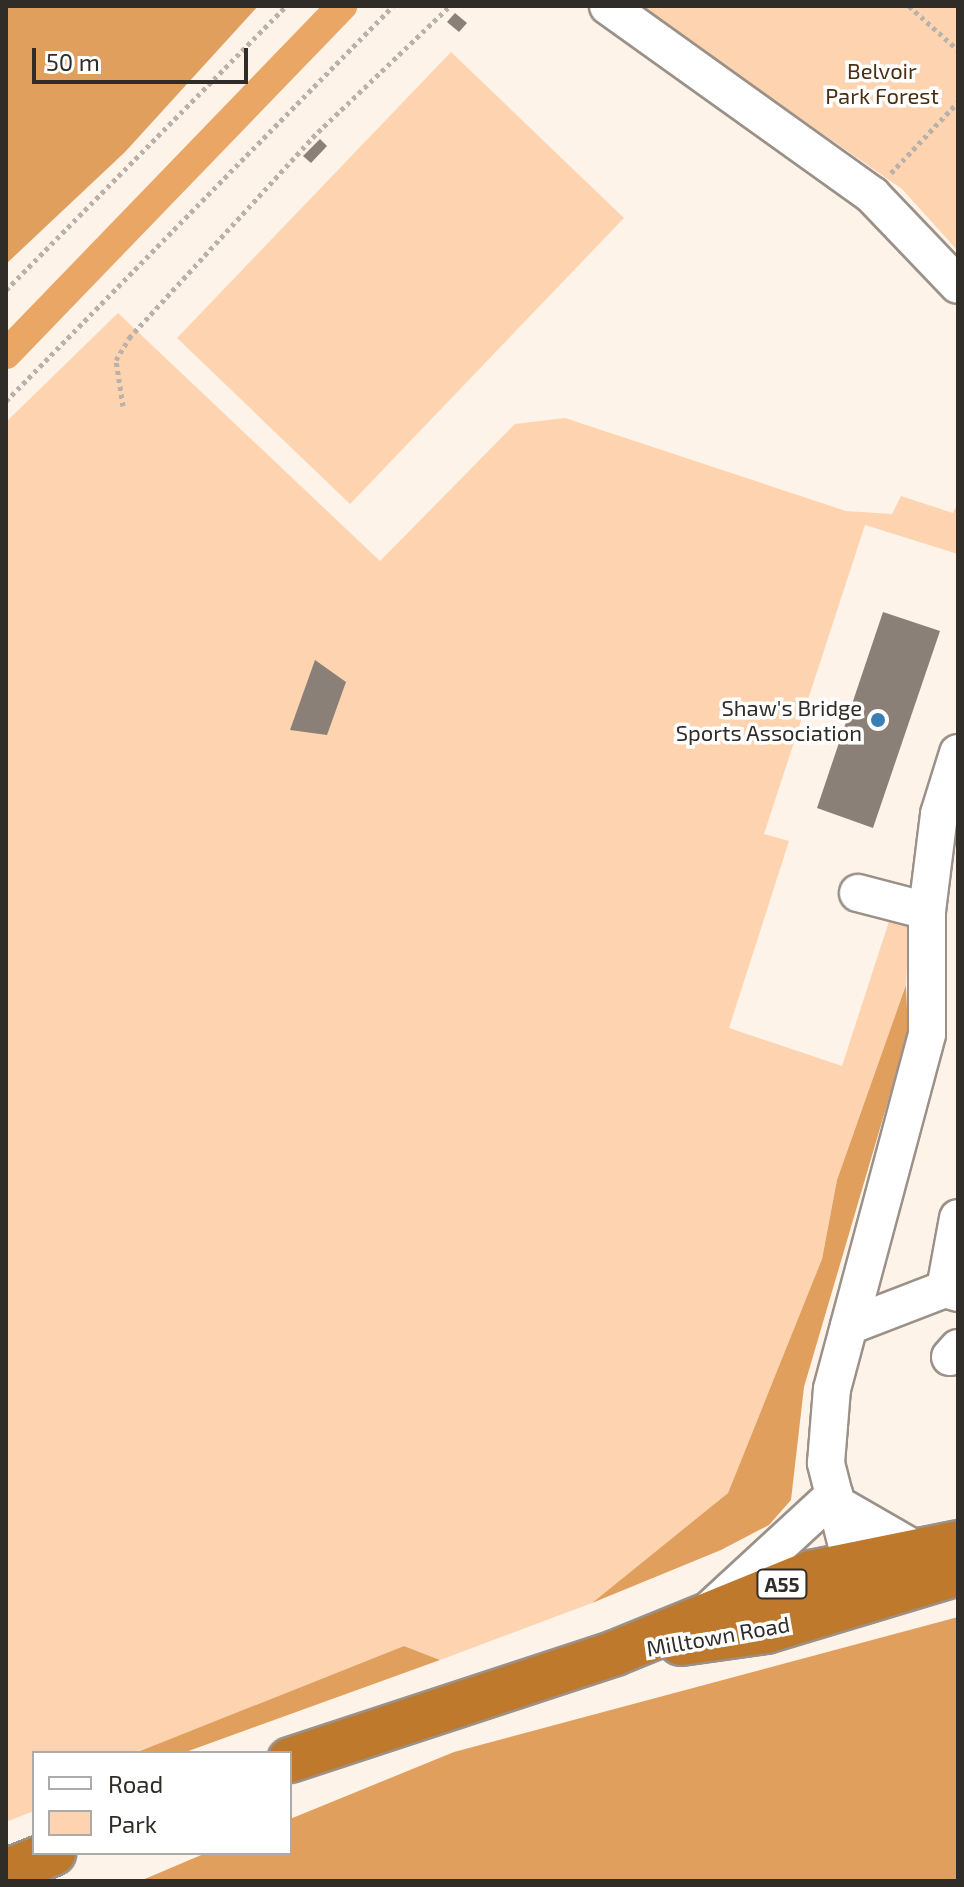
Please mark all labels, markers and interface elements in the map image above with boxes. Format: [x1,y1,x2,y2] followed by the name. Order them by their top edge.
[36,32,252,82] scale bar
[46,47,100,76] text: 50 m
[825,57,939,108] park label: Belvoir Park Forest
[675,694,862,746] place label: Shaw's Bridge Sports Association
[869,711,887,729] marker: Shaw's Bridge Sports Association
[756,1568,808,1600] road number: A55
[644,1610,792,1662] street label: Milltown Road
[32,1751,292,1855] legend
[108,1769,163,1798] text: Road
[108,1809,157,1838] text: Park

